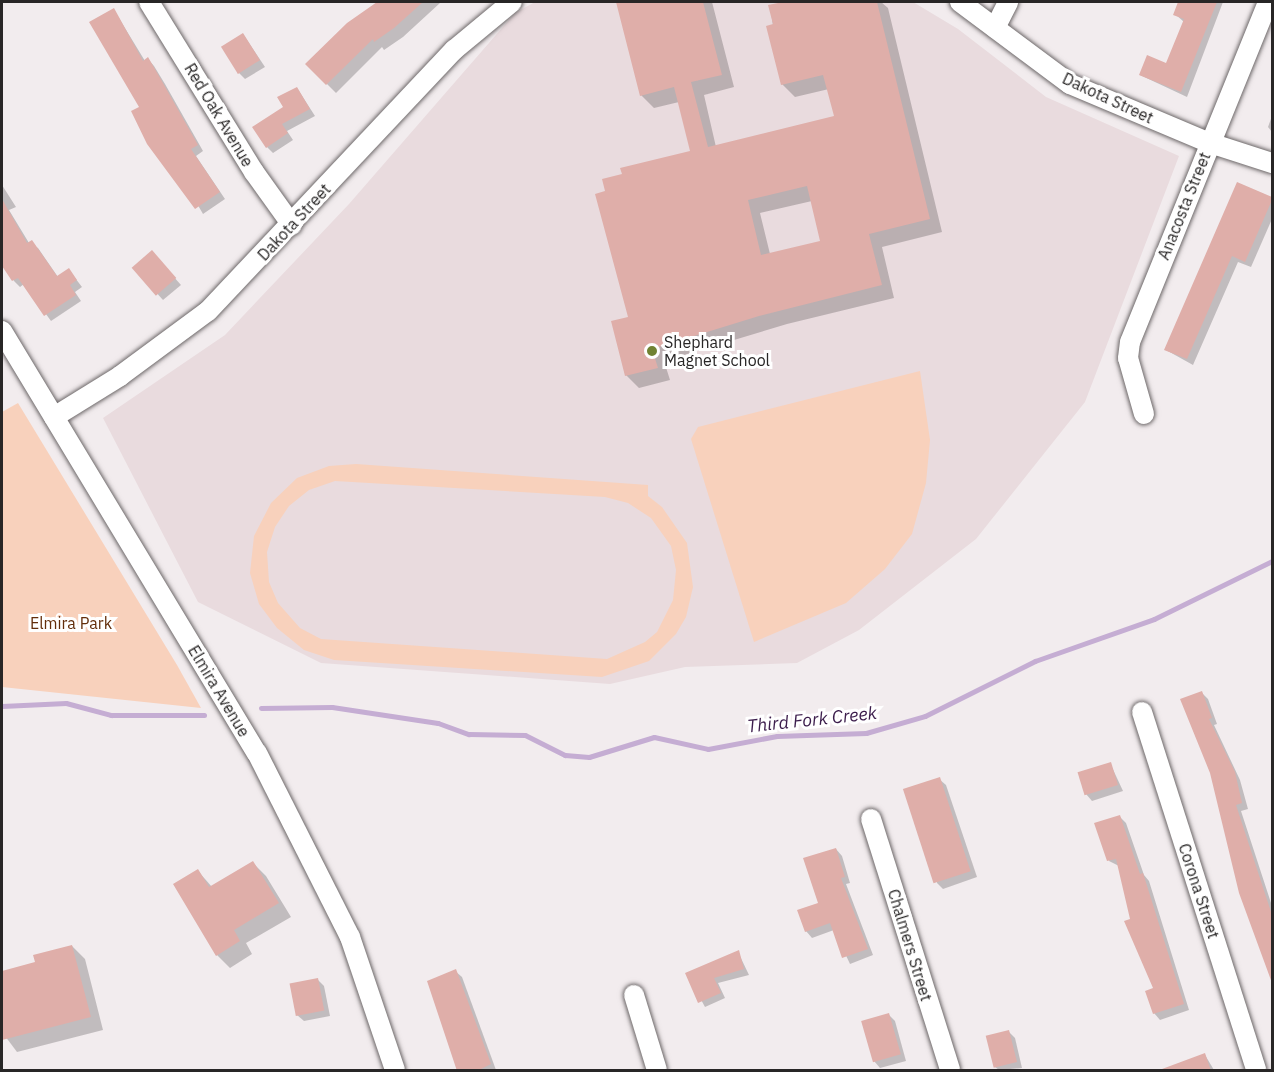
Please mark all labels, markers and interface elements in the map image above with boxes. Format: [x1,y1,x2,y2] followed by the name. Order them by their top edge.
[181,60,257,170] street label: Red Oak Avenue
[1059,69,1157,127] street label: Dakota Street
[1154,149,1214,263] street label: Anacosta Street
[253,180,335,264] street label: Dakota Street
[664,332,770,370] place label: Shephard Magnet School
[645,344,659,358] marker: Shephard Magnet School
[30,613,112,633] park label: Elmira Park
[184,642,254,740] street label: Elmira Avenue
[746,702,878,738] water label: Third Fork Creek
[1175,841,1223,941] street label: Corona Street
[884,887,936,1003] street label: Chalmers Street

